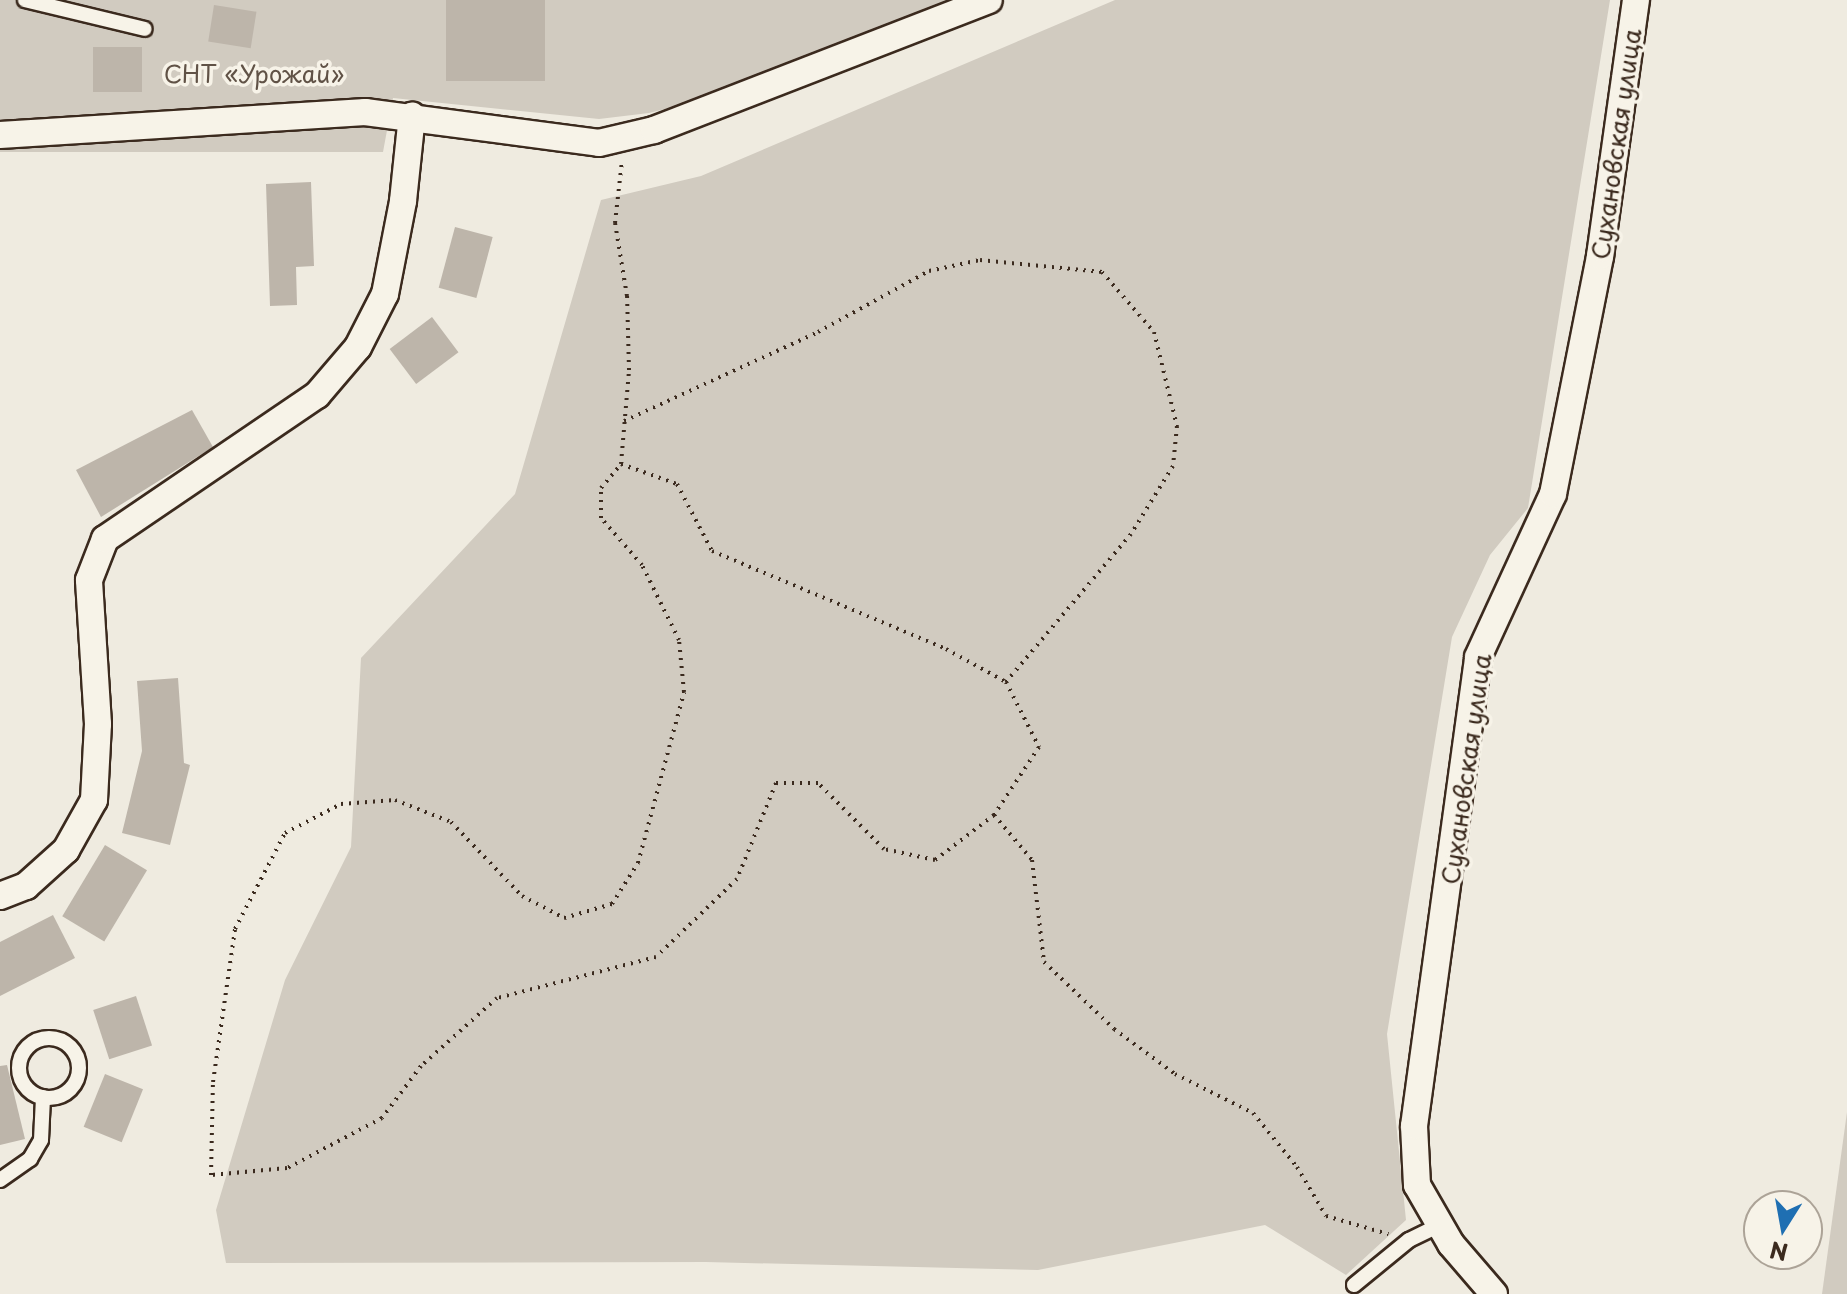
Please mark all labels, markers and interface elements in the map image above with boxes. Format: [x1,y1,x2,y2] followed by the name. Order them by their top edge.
[1585,26,1647,262] street label: Сухановская улица
[164,60,344,88] park label: СНТ «Урожай»
[1435,651,1497,887] street label: Сухановская улица
[1743,1190,1823,1270] north arrow
[1767,1234,1790,1270] text: N

